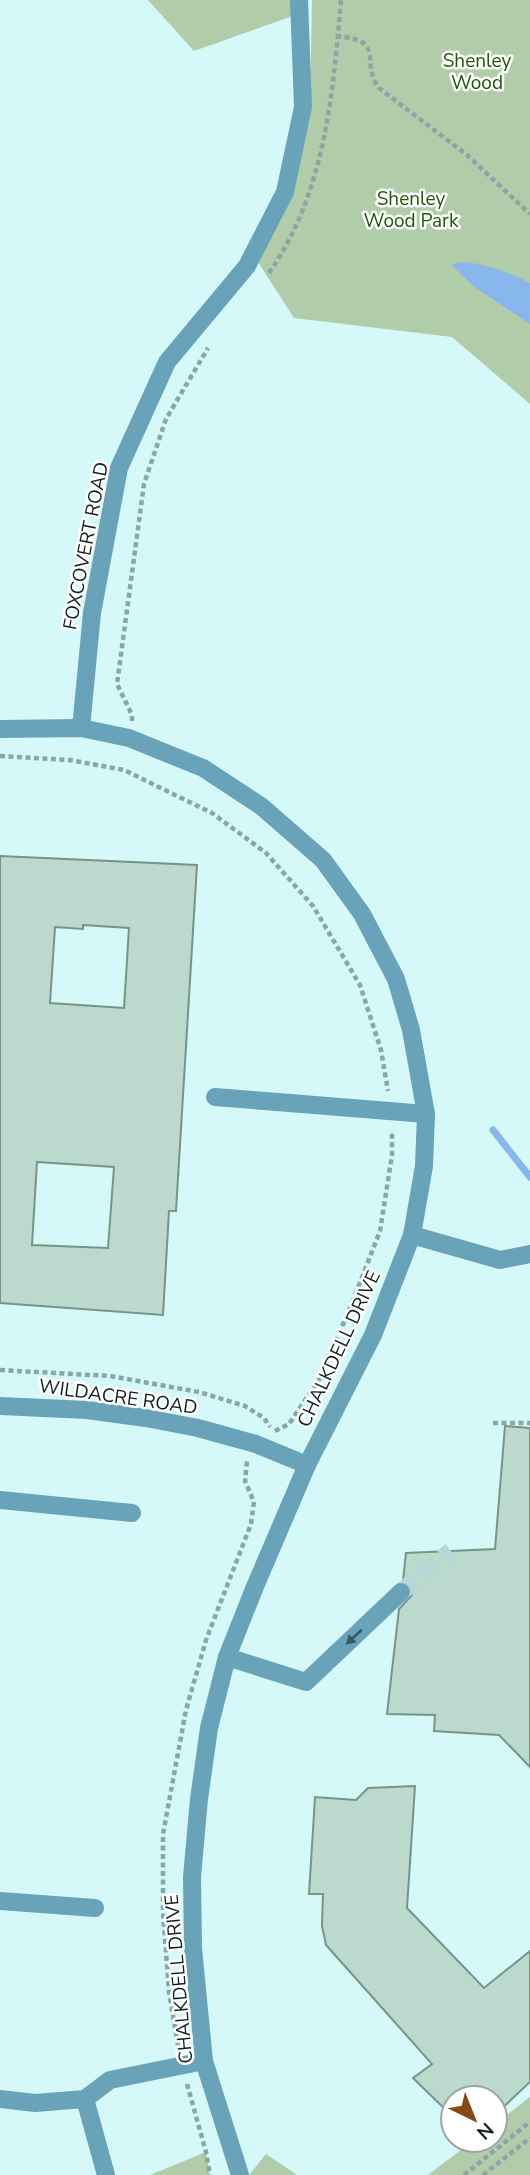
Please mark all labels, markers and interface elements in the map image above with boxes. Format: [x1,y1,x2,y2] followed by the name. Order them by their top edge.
[443,48,512,96] park label: Shenley Wood
[364,186,459,234] park label: Shenley Wood Park
[57,460,115,632] street label: FOXCOVERT ROAD
[291,1267,387,1431] street label: CHALKDELL DRIVE
[37,1373,199,1421] street label: WILDACRE ROAD
[345,1629,363,1645] one-way arrow
[159,1893,199,2065] street label: CHALKDELL DRIVE
[439,2084,509,2154] north arrow
[471,2116,499,2145] text: N

